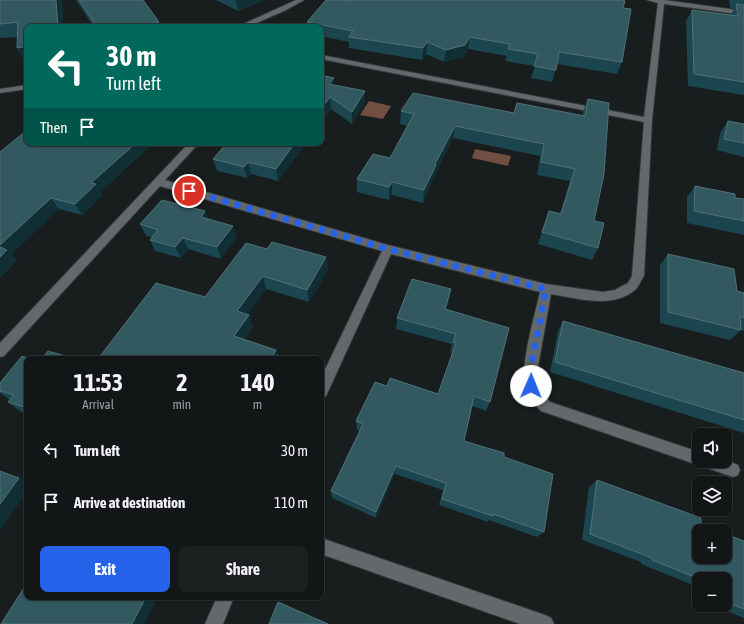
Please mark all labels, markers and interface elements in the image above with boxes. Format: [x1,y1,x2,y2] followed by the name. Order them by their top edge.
[40,40,92,92] icon: left
[106,40,156,72] text: 30 m
[106,73,161,94] text: Turn left
[76,116,98,138] icon: arrive
[40,119,68,136] text: Then
[172,174,206,208] pin
[178,180,200,202] icon: arrive
[510,365,552,407] position arrow
[74,369,123,396] text: 11:53
[176,369,187,396] text: 2
[241,369,274,396] text: 140
[82,397,114,412] text: Arrival
[172,397,191,412] text: min
[253,397,262,412] text: m
[692,428,732,612] map controls
[692,428,732,468] button: sound
[40,439,62,461] icon: left
[74,442,120,459] text: Turn left
[281,442,308,459] text: 30 m
[692,476,732,516] button: layers
[40,491,62,513] icon: arrive
[74,494,185,511] text: Arrive at destination
[274,494,308,511] text: 110 m
[692,524,732,564] button: +
[40,546,170,592] button: Exit
[178,546,308,592] button: Share
[692,572,732,612] button: −

